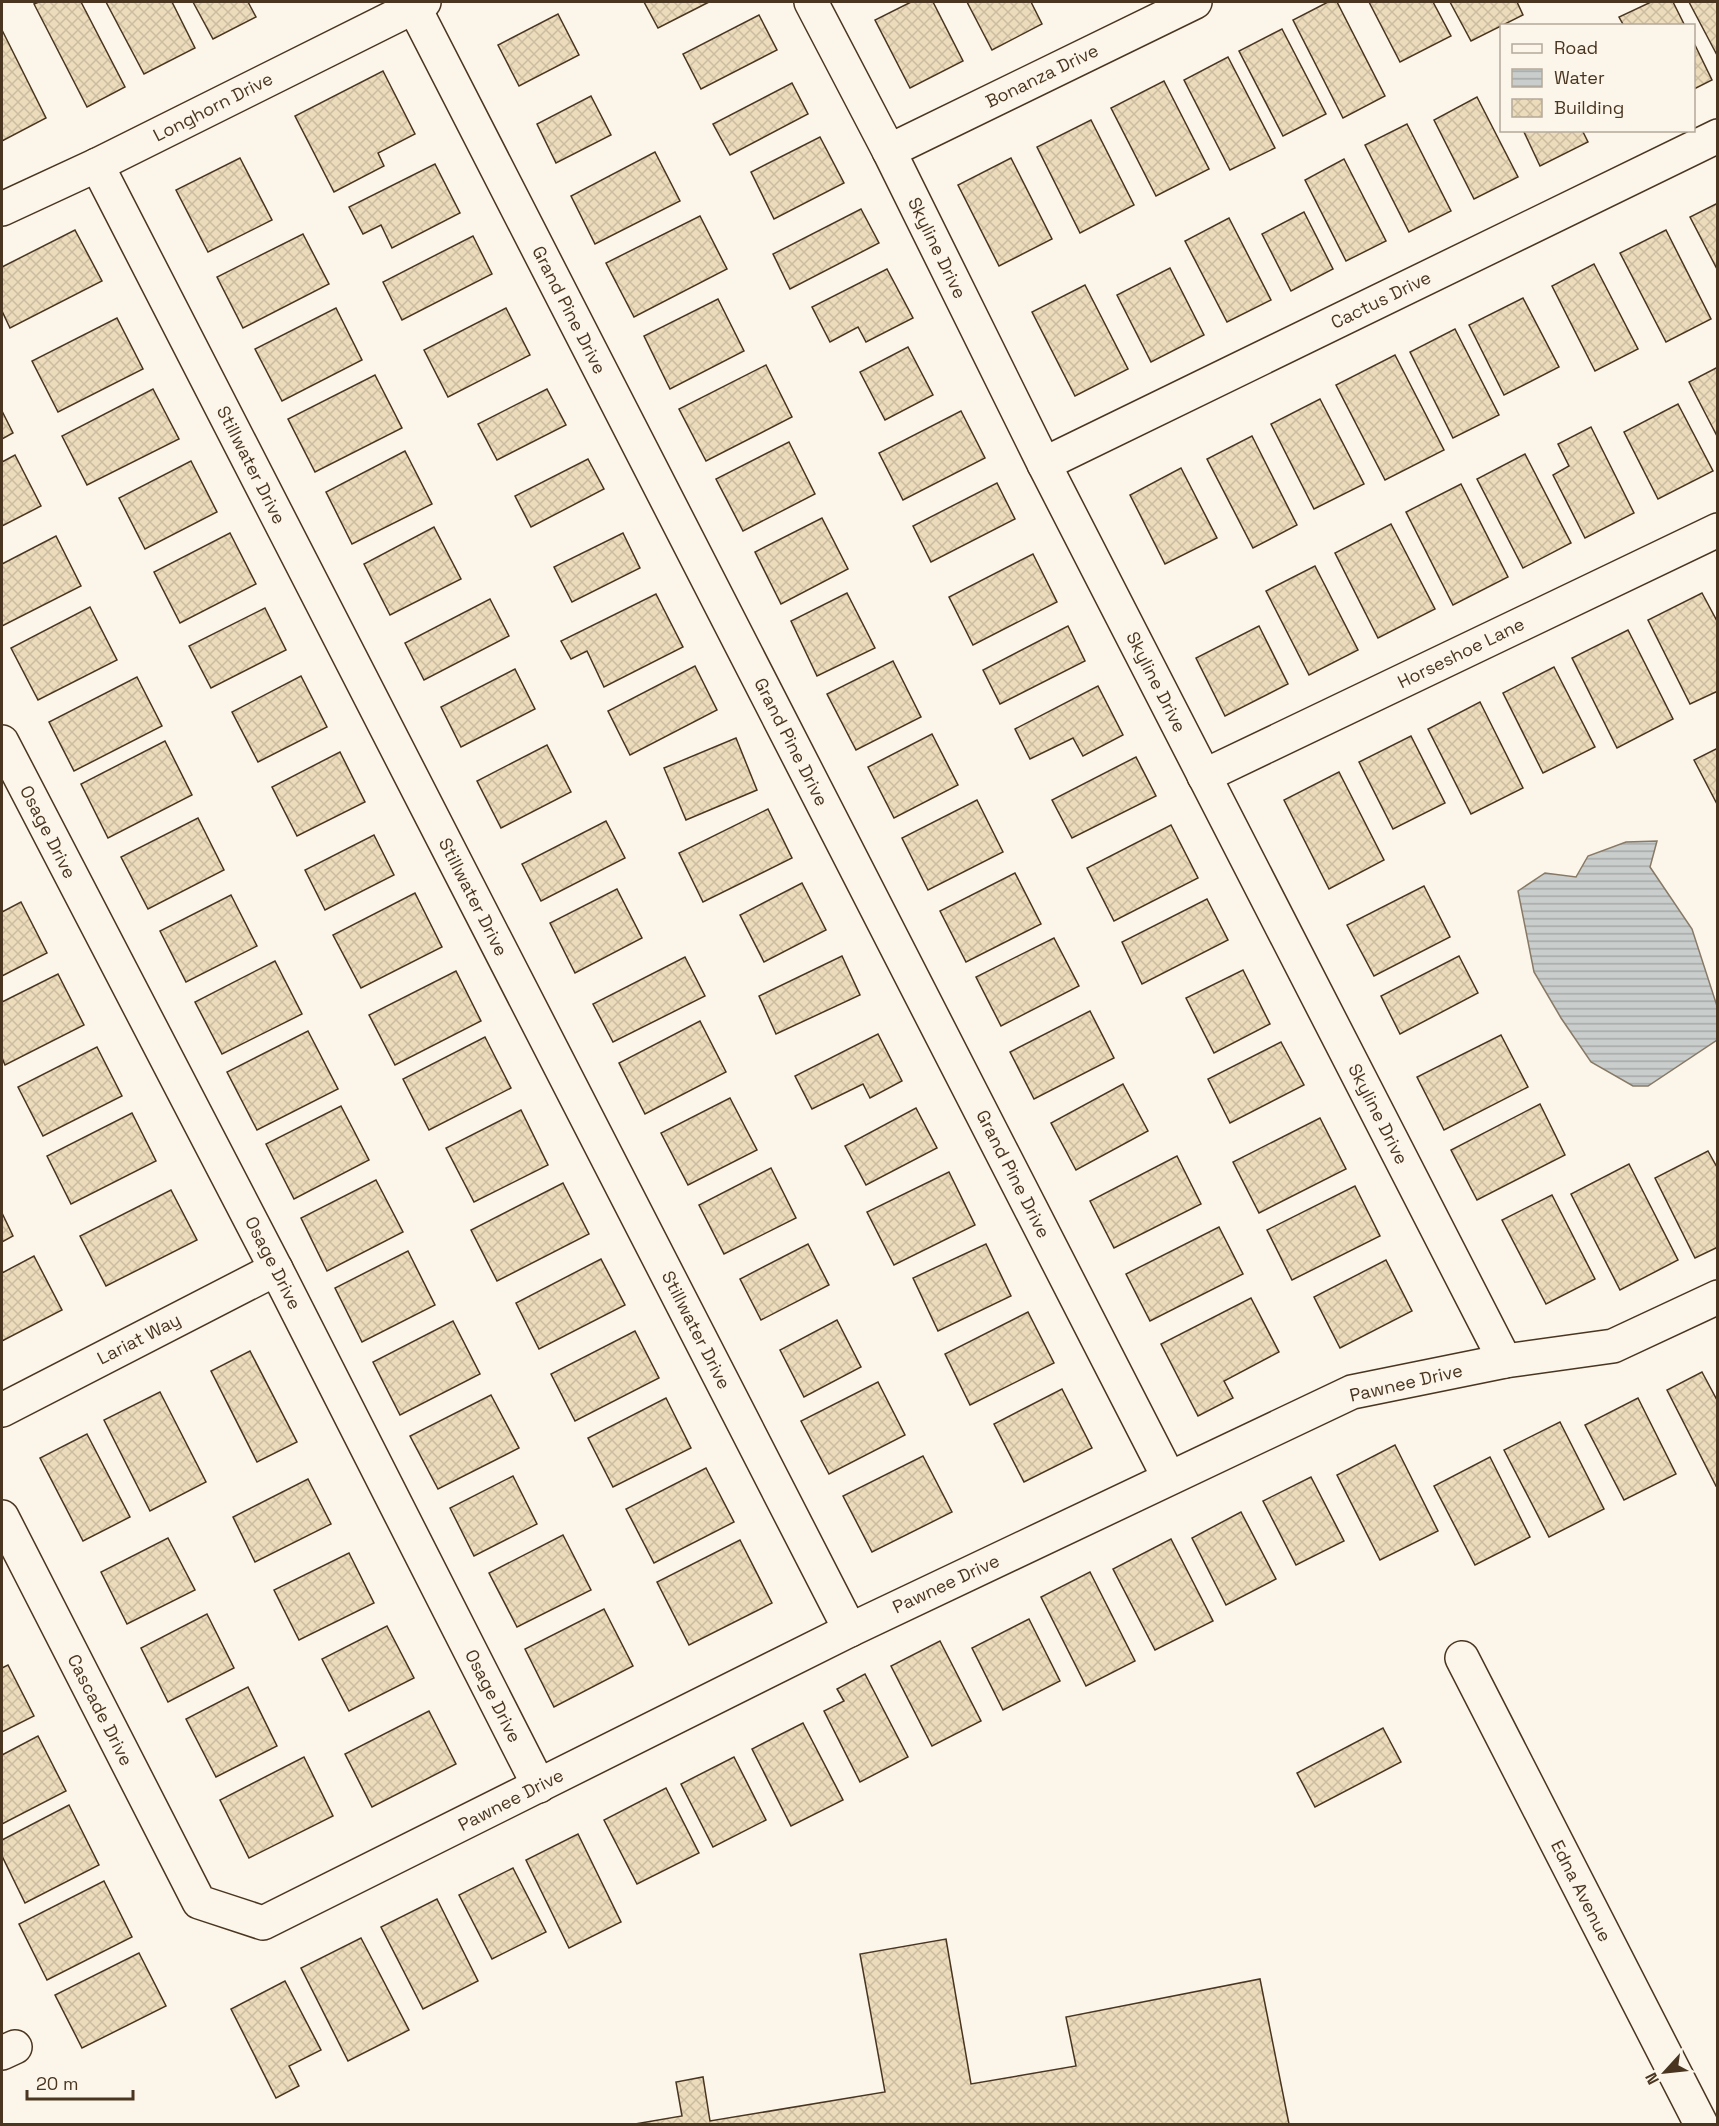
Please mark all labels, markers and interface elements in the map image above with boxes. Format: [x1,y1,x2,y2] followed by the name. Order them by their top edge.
[1500,24,1695,132] legend
[1554,36,1598,59] text: Road
[982,38,1102,113] street label: Bonanza Drive
[1554,66,1605,89] text: Water
[149,67,276,147] street label: Longhorn Drive
[1554,96,1624,119] text: Building
[903,193,972,302] street label: Skyline Drive
[527,242,612,378] street label: Grand Pine Drive
[1327,265,1435,334] street label: Cactus Drive
[212,402,291,528] street label: Stillwater Drive
[1394,612,1528,693] street label: Horseshoe Lane
[1121,628,1192,736] street label: Skyline Drive
[749,674,834,810] street label: Grand Pine Drive
[15,781,82,882] street label: Osage Drive
[434,834,513,960] street label: Stillwater Drive
[1343,1060,1414,1168] street label: Skyline Drive
[971,1106,1056,1242] street label: Grand Pine Drive
[240,1212,307,1313] street label: Osage Drive
[657,1267,736,1393] street label: Stillwater Drive
[93,1308,184,1369] street label: Lariat Way
[1347,1358,1465,1407] street label: Pawnee Drive
[889,1549,1003,1618] street label: Pawnee Drive
[460,1645,527,1746] street label: Osage Drive
[62,1650,138,1769] street label: Cascade Drive
[454,1763,567,1836] street label: Pawnee Drive
[1546,1836,1617,1945] street label: Edna Avenue
[1635,2042,1695,2102] north arrow
[27,2063,134,2101] scale bar
[1640,2069,1664,2088] text: N
[36,2072,79,2095] text: 20 m

